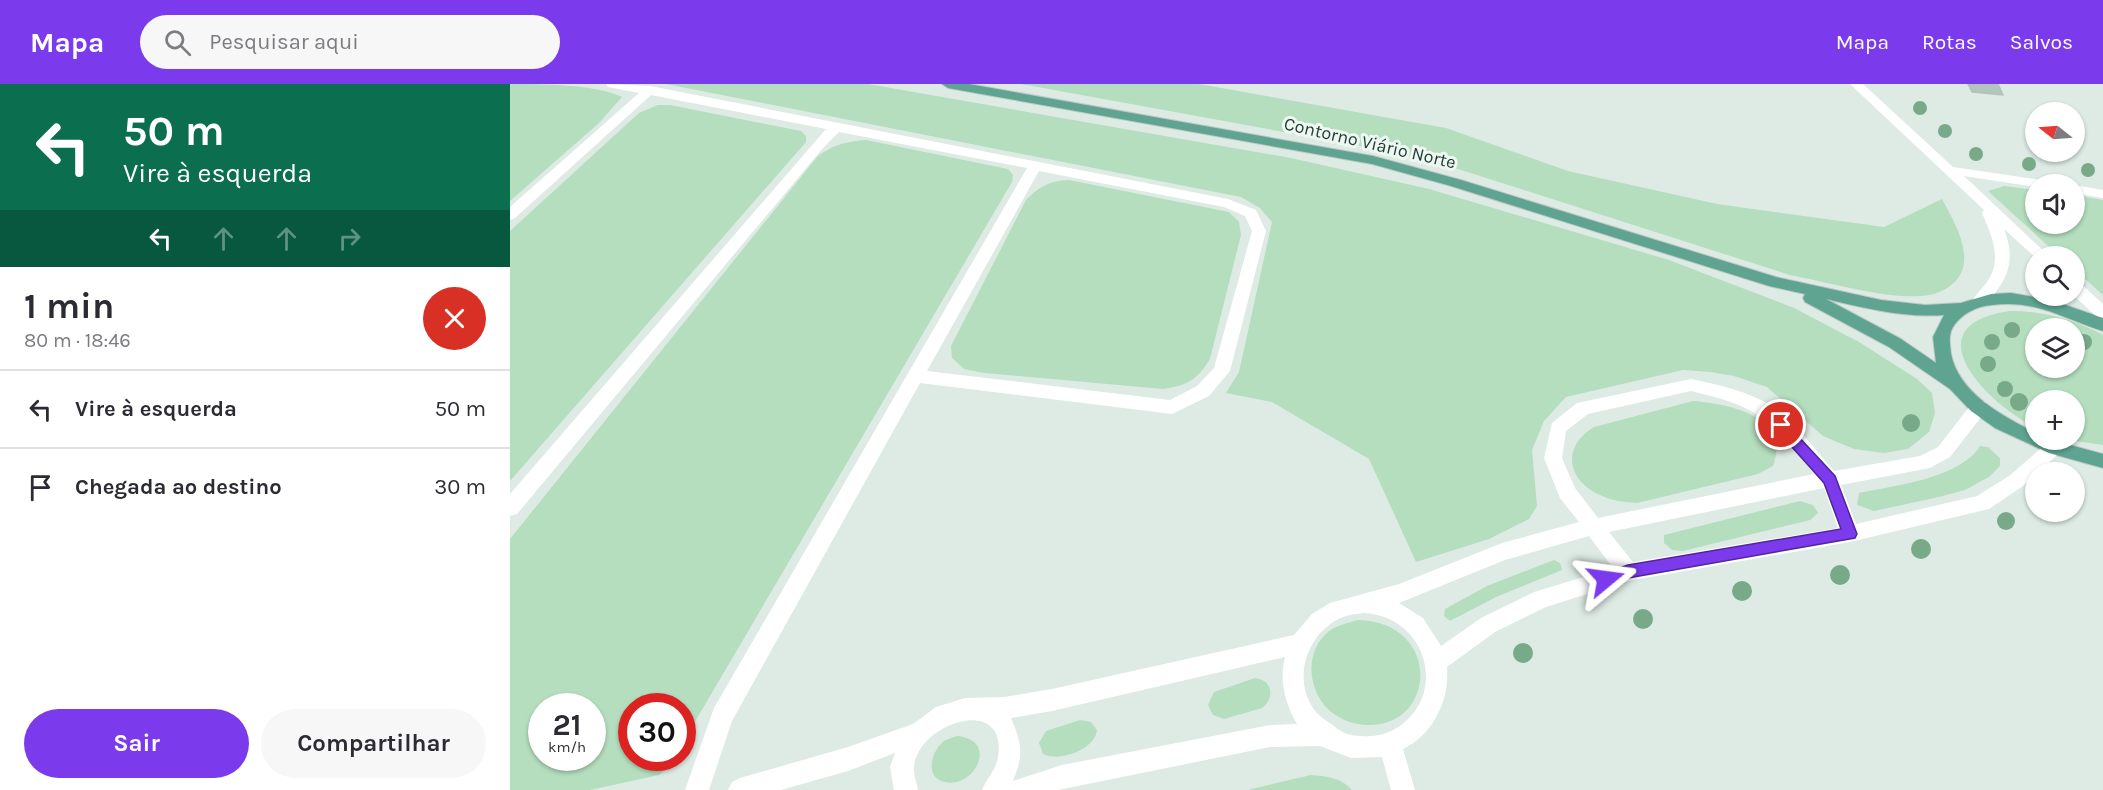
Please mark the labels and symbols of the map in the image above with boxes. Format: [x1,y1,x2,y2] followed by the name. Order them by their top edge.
[2025,102,2085,162] north arrow
[1282,113,1458,173] street label: Contorno Viário Norte
[1755,399,1806,450] pin
[1574,547,1638,611] position arrow
[618,693,696,771] speed limit sign: 30

